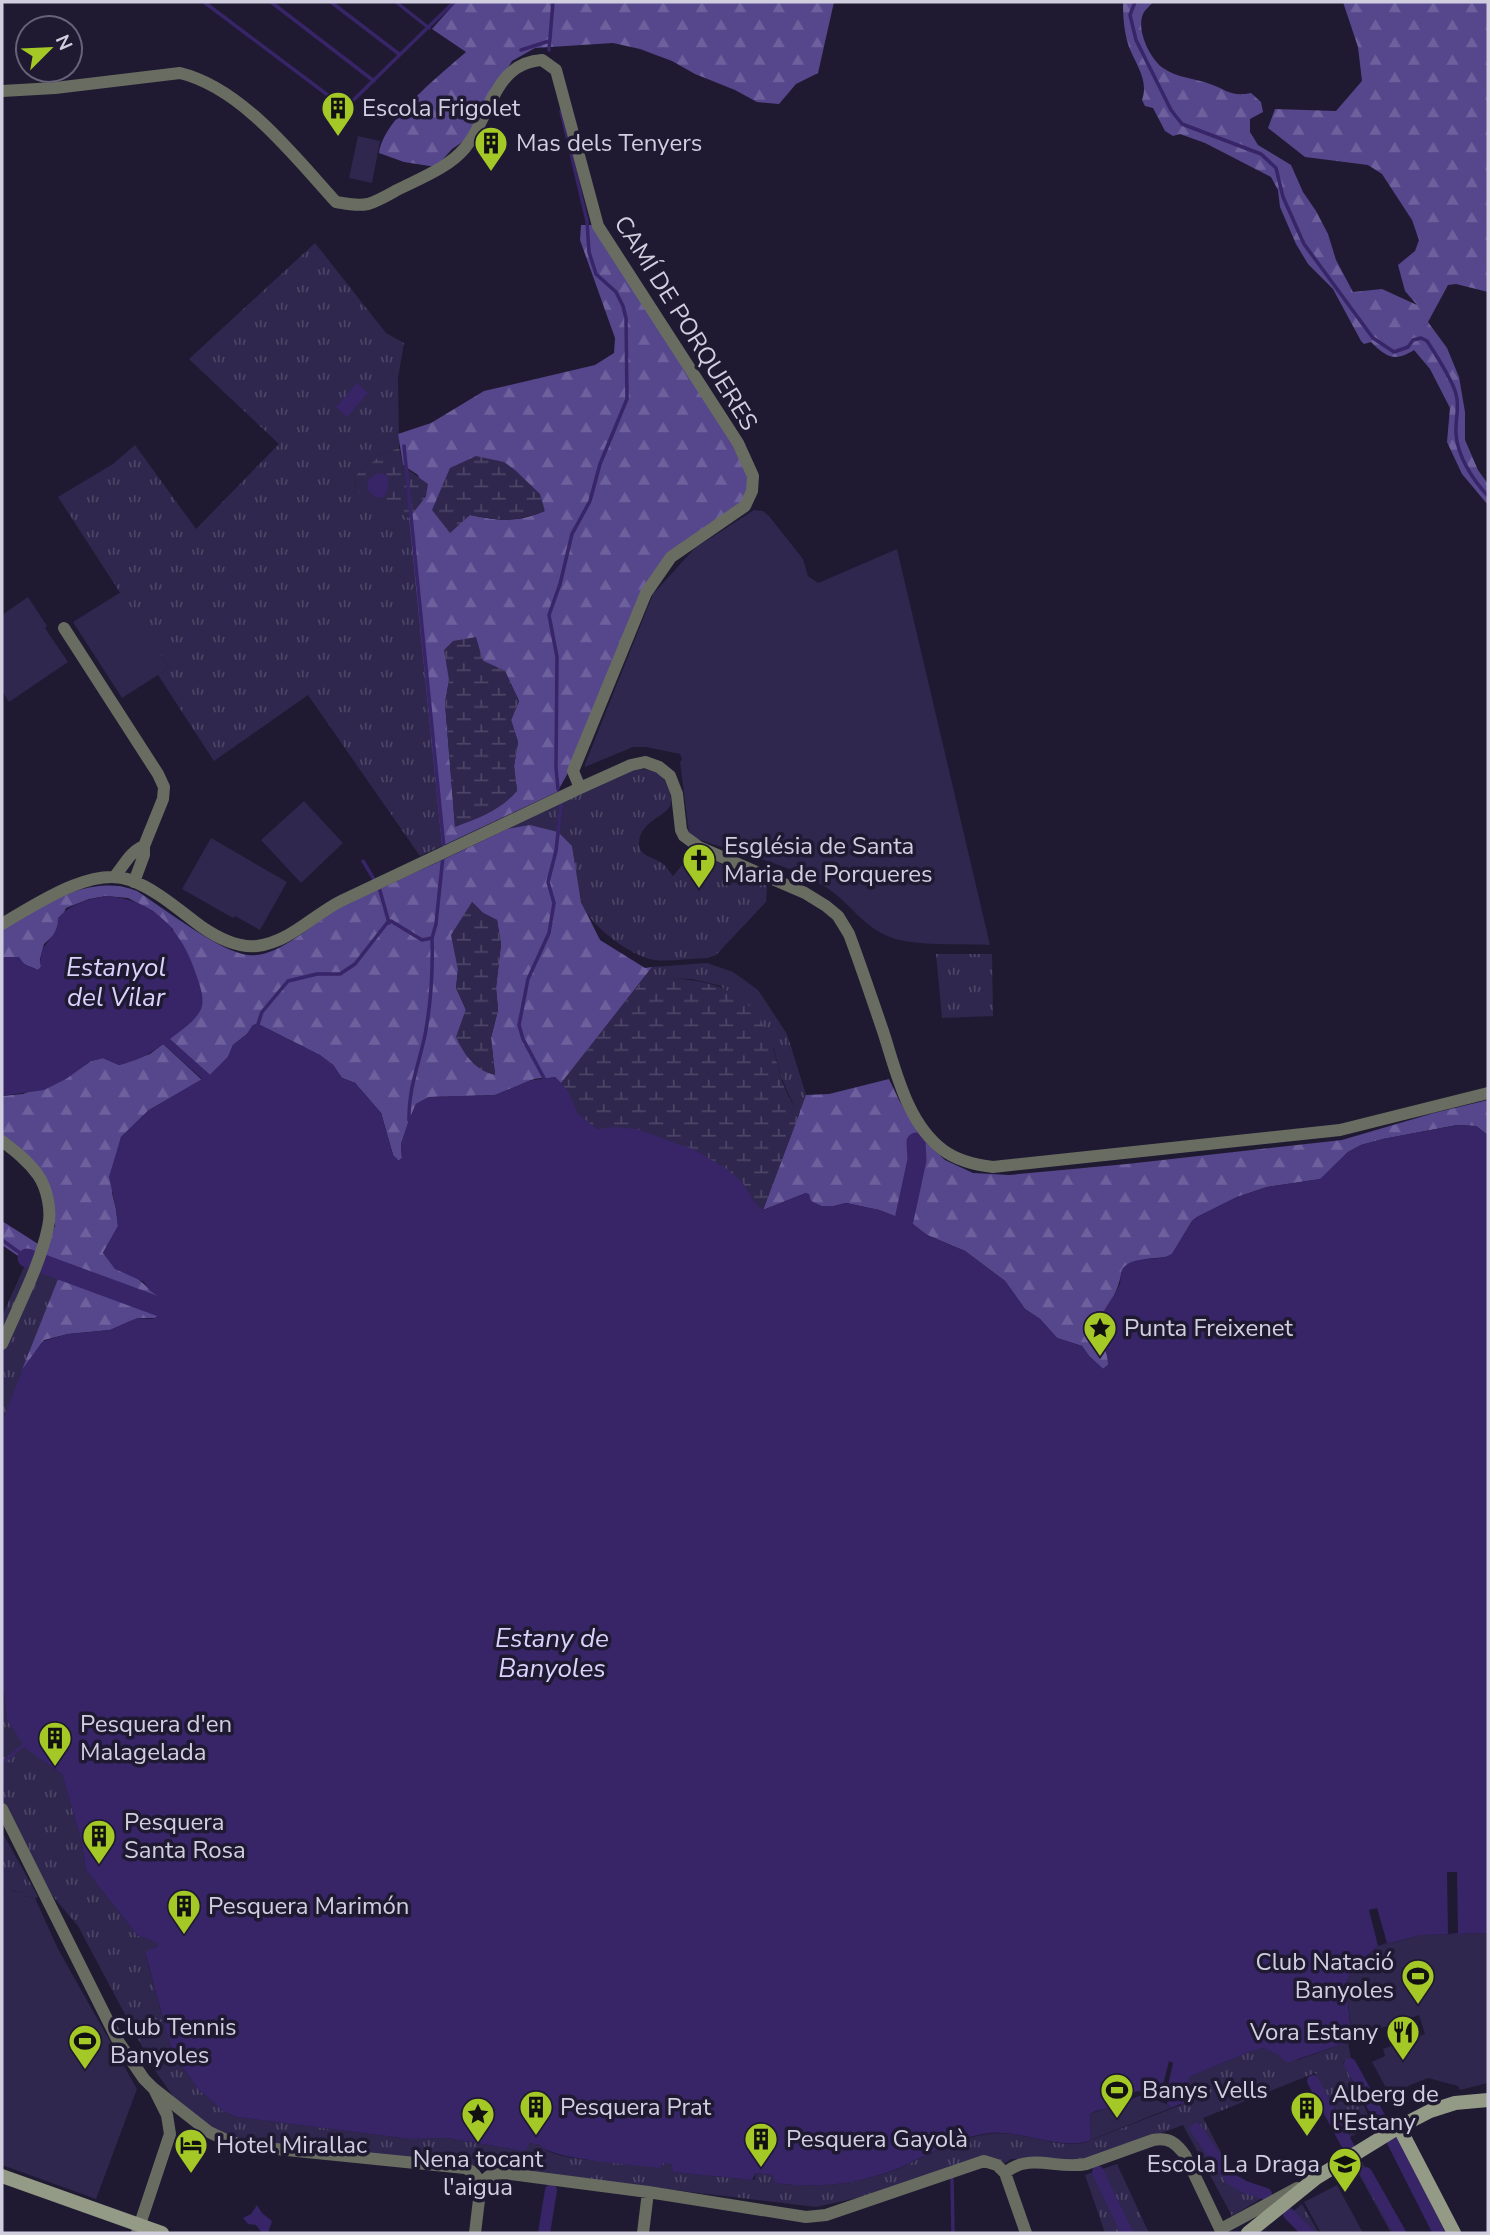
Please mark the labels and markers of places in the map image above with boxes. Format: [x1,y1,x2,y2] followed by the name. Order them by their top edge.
[319,89,357,138] building icon: Escola Frigolet
[362,92,521,124] place label: Escola Frigolet
[472,124,510,173] building icon: Mas dels Tenyers
[516,127,702,159] place label: Mas dels Tenyers
[724,830,933,890] place label: Església de Santa Maria de Porqueres
[680,841,718,890] church icon: Església de Santa Maria de Porqueres
[1081,1309,1119,1358] place icon: Punta Freixenet
[1124,1312,1294,1344] place label: Punta Freixenet
[80,1708,232,1768] place label: Pesquera d'en Malagelada
[36,1719,74,1768] building icon: Pesquera d'en Malagelada
[124,1806,246,1866] place label: Pesquera Santa Rosa
[80,1817,118,1866] building icon: Pesquera Santa Rosa
[165,1887,203,1936] building icon: Pesquera Marimón
[208,1890,409,1922] place label: Pesquera Marimón
[1255,1946,1394,2006] place label: Club Natació Banyoles
[1399,1957,1437,2006] sports icon: Club Natació Banyoles
[110,2011,237,2071] place label: Club Tennis Banyoles
[1384,2013,1422,2062] restaurant icon: Vora Estany
[1249,2016,1379,2048] place label: Vora Estany
[66,2022,104,2071] sports icon: Club Tennis Banyoles
[1098,2071,1136,2120] sports icon: Banys Vells
[1142,2074,1268,2106] place label: Banys Vells
[1332,2078,1439,2138] place label: Alberg de l'Estany
[517,2088,555,2137] building icon: Pesquera Prat
[1288,2089,1326,2138] building icon: Alberg de l'Estany
[560,2091,712,2123] place label: Pesquera Prat
[459,2095,497,2144] place icon: Nena tocant l'aigua
[742,2120,780,2169] building icon: Pesquera Gayolà
[786,2123,968,2155] place label: Pesquera Gayolà
[172,2126,210,2175] hotel icon: Hotel Mirallac
[216,2129,367,2161] place label: Hotel Mirallac
[413,2143,544,2203] place label: Nena tocant l'aigua
[1326,2145,1364,2194] school or university icon: Escola La Draga
[1147,2148,1320,2180] place label: Escola La Draga

